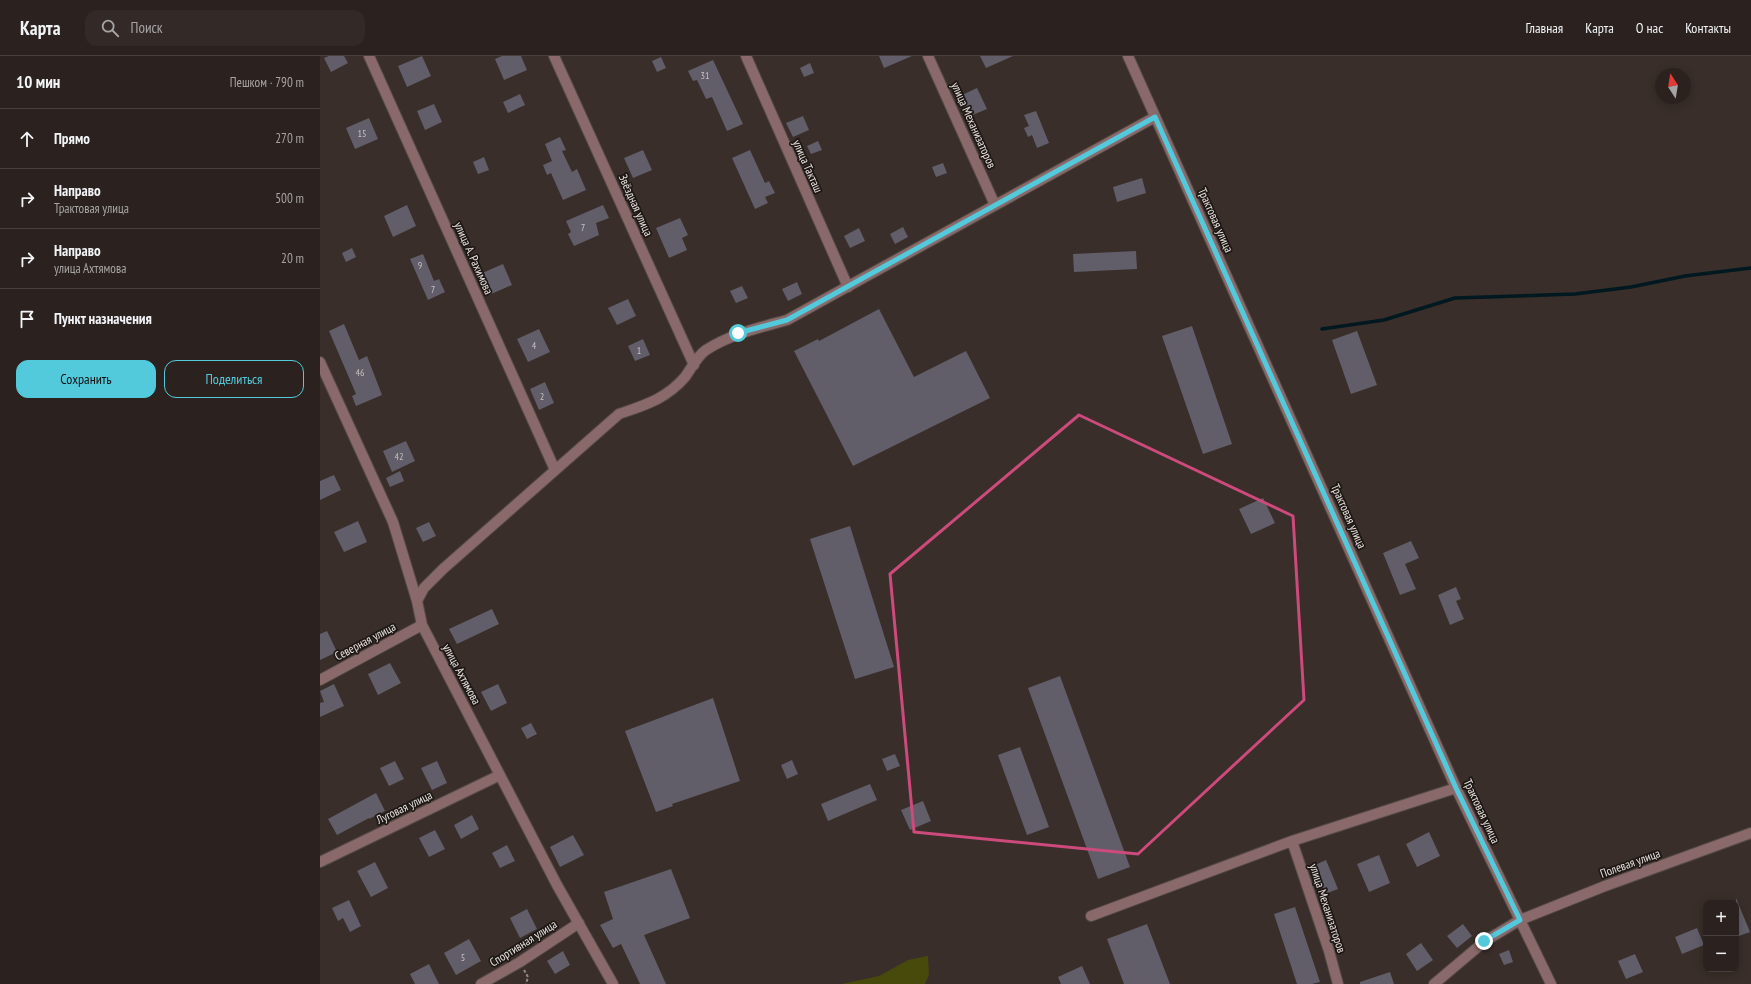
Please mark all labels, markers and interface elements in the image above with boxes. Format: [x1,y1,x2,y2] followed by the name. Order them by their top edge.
[85,10,365,46] search box
[20,16,61,40] text: Карта
[99,17,121,39] icon: search
[131,18,163,37] text: Поиск
[1525,19,1563,37] text: Главная
[1585,19,1614,37] text: Карта
[1636,19,1663,37] text: О нас
[1685,19,1731,37] text: Контакты
[1655,68,1691,104] north arrow
[701,69,710,82] house number: 31
[16,71,60,93] text: 10 мин
[230,74,304,91] text: Пешком · 790 m
[948,80,1000,171] street label: улица Механизаторов
[358,127,367,140] house number: 15
[16,128,38,150] icon: ahead
[54,129,90,148] text: Прямо
[275,130,304,147] text: 270 m
[790,137,826,195] street label: улица Такташ
[616,172,656,238] street label: Звёздная улица
[54,181,101,200] text: Направо
[1195,185,1237,255] street label: Трактовая улица
[16,188,38,210] icon: right
[275,190,304,207] text: 500 m
[54,200,129,217] text: Трактовая улица
[451,219,497,297] street label: улица А. Рахимова
[581,221,585,234] house number: 7
[54,241,101,260] text: Направо
[16,248,38,270] icon: right
[281,250,304,267] text: 20 m
[418,259,422,272] house number: 9
[54,260,126,277] text: улица Ахтямова
[431,283,435,296] house number: 7
[16,308,38,330] icon: arrive
[54,309,152,328] text: Пункт назначения
[729,324,747,342] route start
[532,339,537,352] house number: 4
[637,344,641,357] house number: 1
[16,360,156,398] button: Сохранить
[164,360,304,398] button: Поделиться
[356,366,365,379] house number: 46
[540,390,544,403] house number: 2
[395,450,404,463] house number: 42
[1328,481,1370,551] street label: Трактовая улица
[332,619,398,663] street label: Северная улица
[440,641,484,707] street label: улица Ахтямова
[1461,776,1504,846] street label: Трактовая улица
[373,787,435,827] street label: Луговая улица
[1598,845,1662,881] street label: Полевая улица
[1307,861,1350,955] street label: улица Механизаторов
[1703,900,1739,972] map controls
[1703,900,1739,936] button: +
[487,916,560,970] street label: Спортивная улица
[1475,932,1493,950] route end
[1703,936,1739,972] button: −
[461,951,465,964] house number: 5

